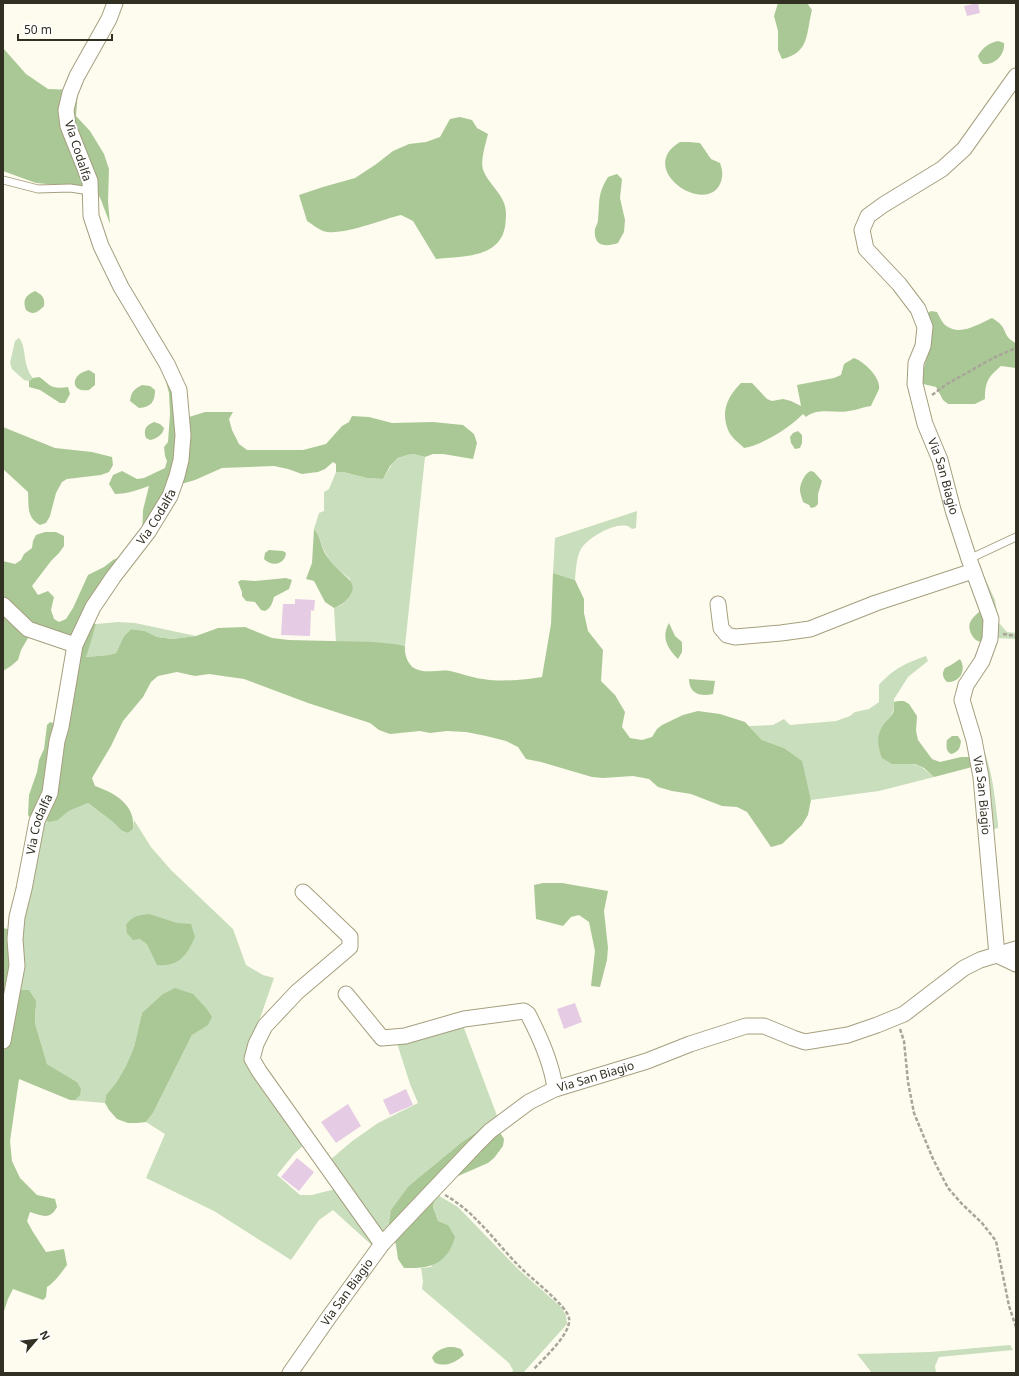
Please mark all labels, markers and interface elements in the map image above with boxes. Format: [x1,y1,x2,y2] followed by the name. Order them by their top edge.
[18,16,112,42] scale bar
[24,21,52,38] text: 50 m
[61,118,96,183] street label: Via Codalfa
[924,435,963,517] street label: Via San Biagio
[132,487,180,548] street label: Via Codalfa
[969,754,995,836] street label: Via San Biagio
[22,791,56,856] street label: Via Codalfa
[555,1056,636,1096] street label: Via San Biagio
[316,1255,377,1329] street label: Via San Biagio
[16,1320,56,1360] north arrow
[37,1328,54,1343] text: N

